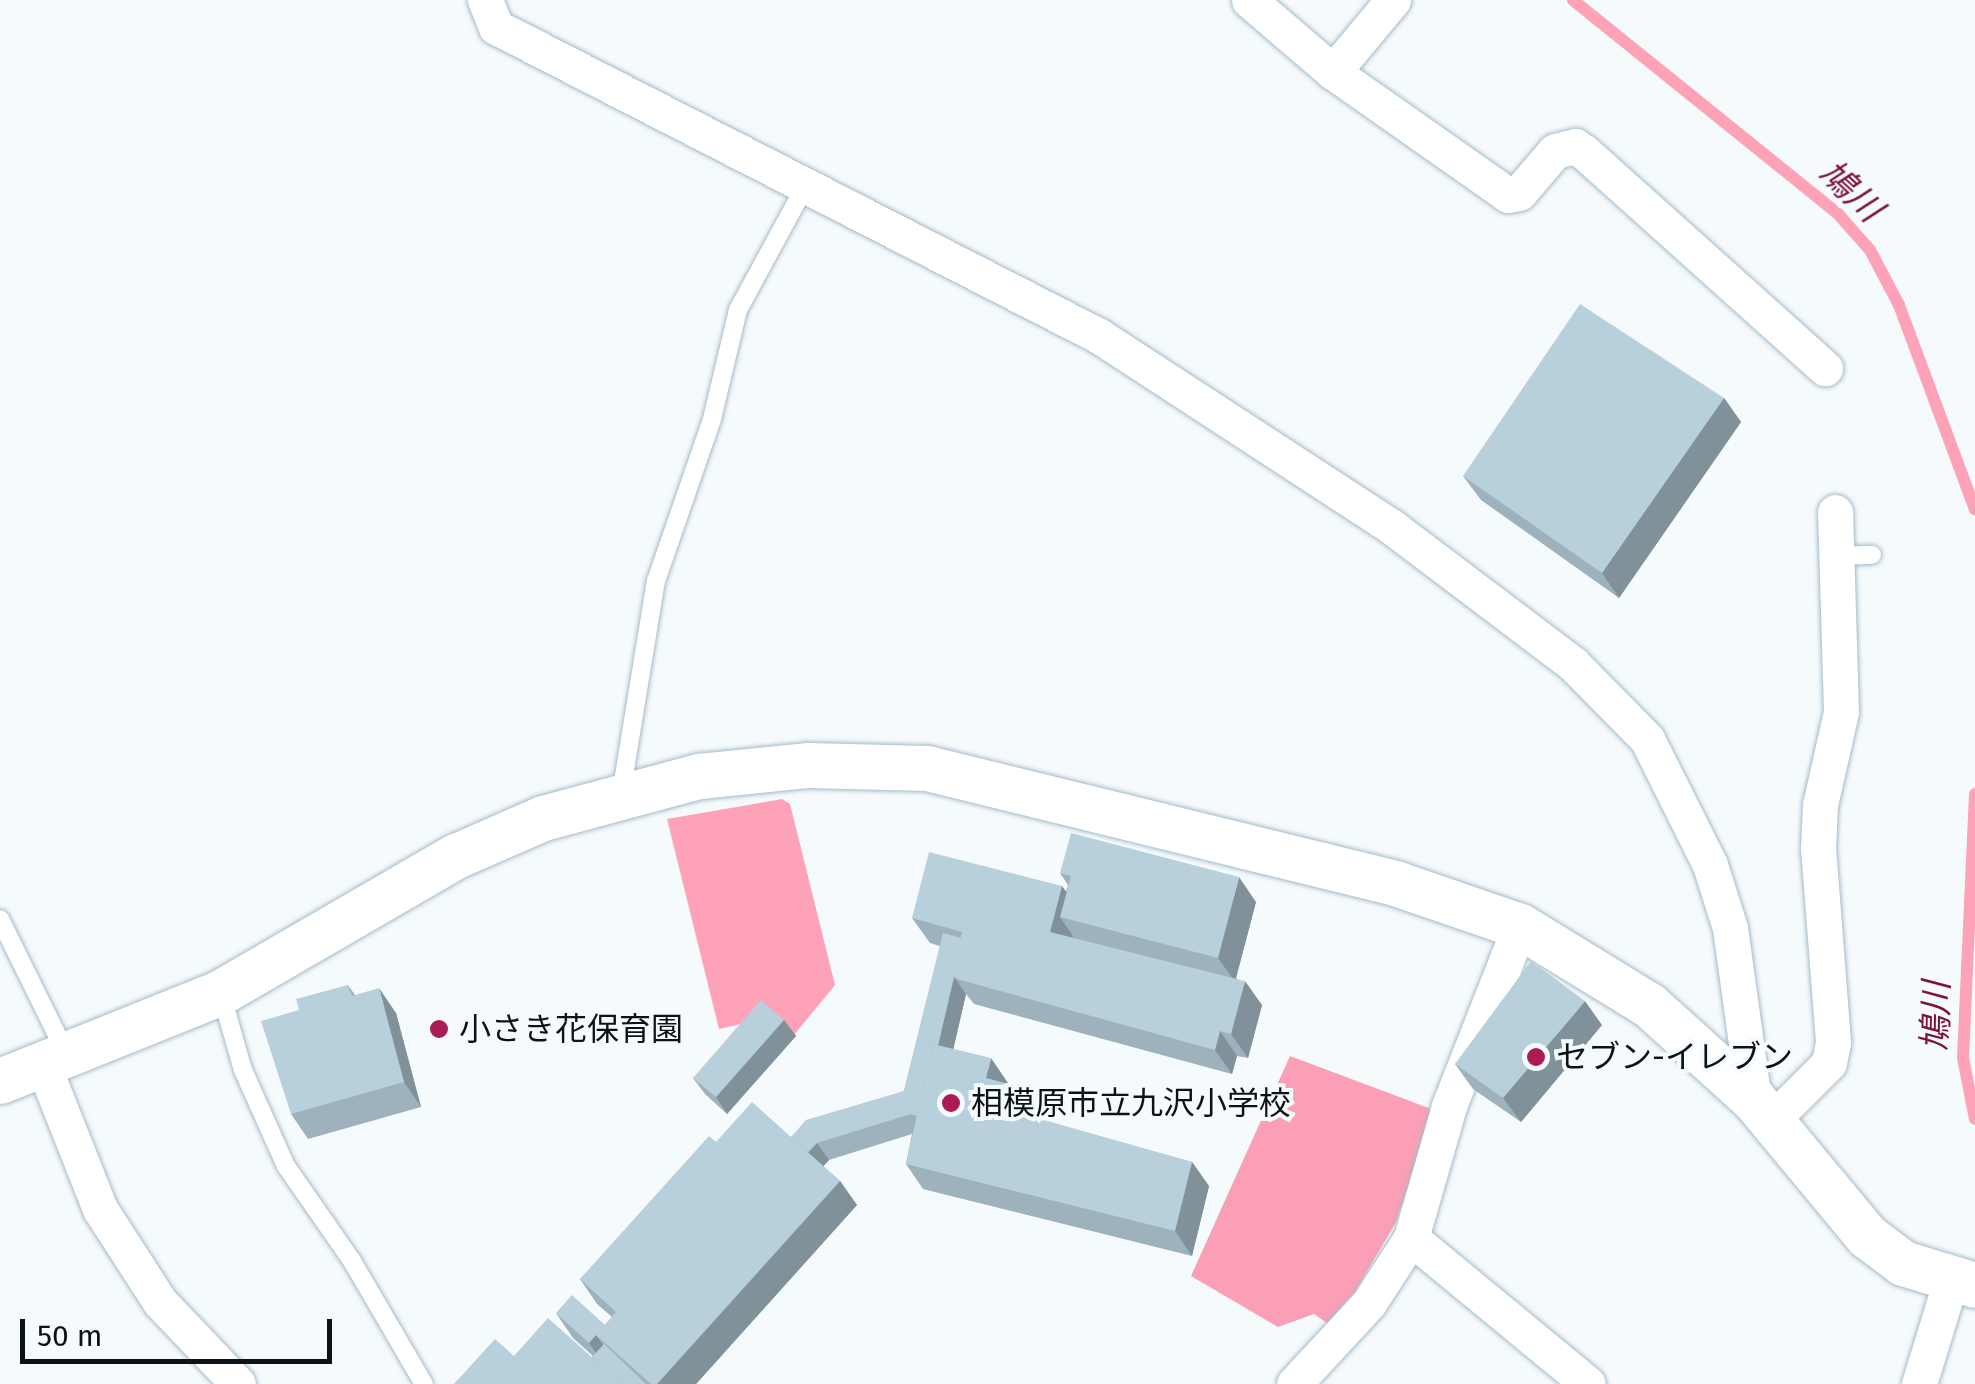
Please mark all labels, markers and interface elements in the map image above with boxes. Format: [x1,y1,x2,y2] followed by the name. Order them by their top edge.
[1811,152,1891,230] water label: 鳩川
[1914,981,1958,1051] water label: 鳩川
[459,1010,683,1048] place label: 小さき花保育園
[428,1018,450,1040] marker: 小さき花保育園
[1556,1038,1793,1076] place label: セブン-イレブン
[1525,1046,1547,1068] marker: セブン-イレブン
[971,1084,1291,1122] place label: 相模原市立九沢小学校
[940,1092,962,1114] marker: 相模原市立九沢小学校
[25,1299,338,1361] scale bar
[37,1318,102,1354] text: 50 m

